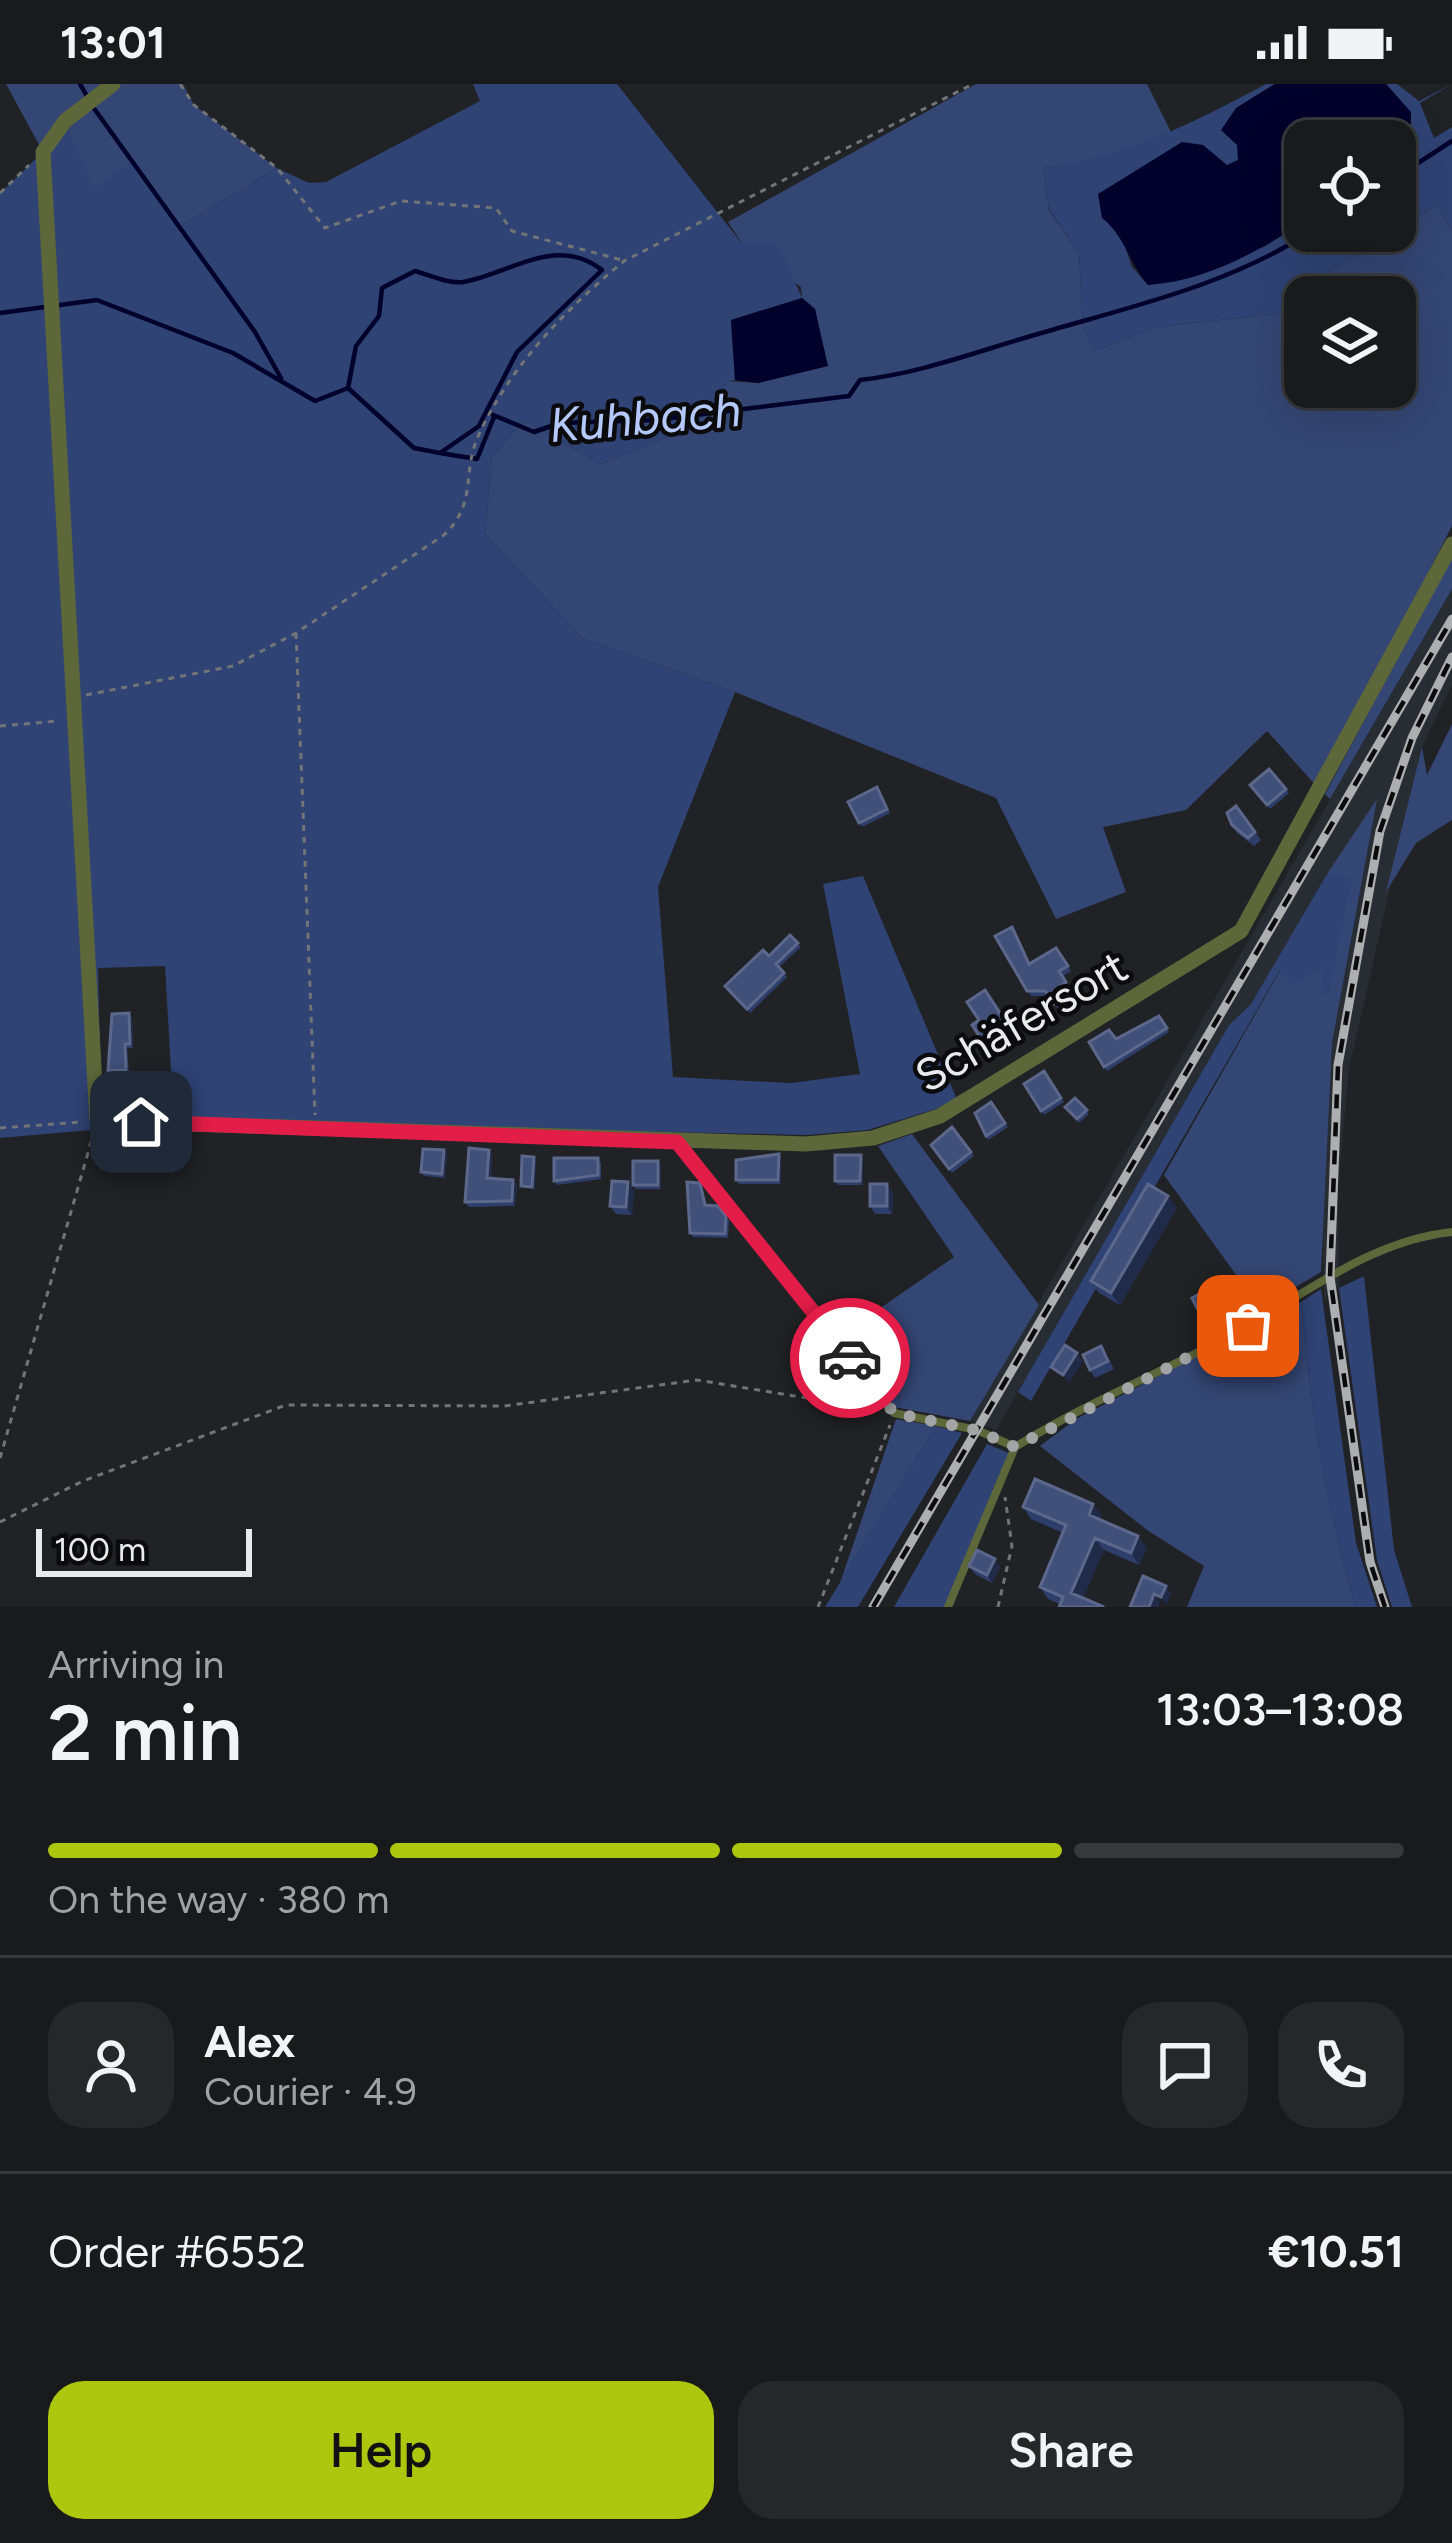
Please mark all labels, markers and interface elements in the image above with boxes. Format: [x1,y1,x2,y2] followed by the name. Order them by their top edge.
[60,15,166,69] text: 13:01
[1284,120,1416,408] map controls
[1284,120,1416,252] button: locate
[1284,276,1416,408] button: layers
[547,380,743,454] water label: Kuhbach
[906,939,1136,1103] street label: Schäfersort
[90,1071,192,1173] pin
[108,1089,174,1155] icon: home
[1197,1275,1299,1377] pin
[1215,1293,1281,1359] icon: bag
[790,1298,910,1418] courier
[817,1325,883,1391] icon: car
[36,1523,252,1576] scale bar
[54,1530,146,1569] text: 100 m
[48,1641,224,1688] text: Arriving in
[1156,1682,1404,1736] text: 13:03–13:08
[48,1686,242,1780] text: 2 min
[48,1876,389,1923] text: On the way · 380 m
[48,2002,174,2128] button: person
[1122,2002,1248,2128] button: chat
[1278,2002,1404,2128] button: phone
[204,2014,295,2068] text: Alex
[204,2068,417,2115] text: Courier · 4.9
[48,2224,306,2278] text: Order #6552
[1268,2224,1404,2278] text: €10.51
[48,2381,714,2519] button: Help
[738,2381,1404,2519] button: Share

